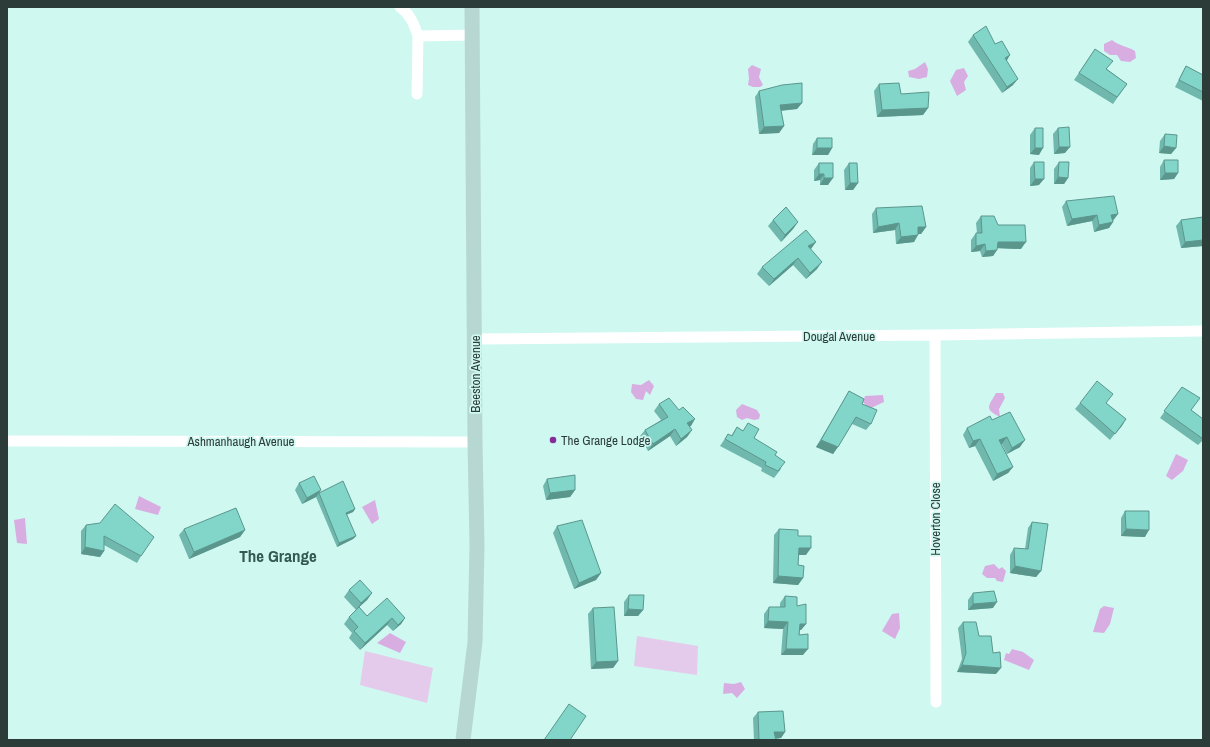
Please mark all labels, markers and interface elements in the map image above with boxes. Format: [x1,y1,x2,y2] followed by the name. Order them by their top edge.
[803,328,875,345] street label: Dougal Avenue
[467,335,484,413] street label: Beeston Avenue
[561,432,651,449] place label: The Grange Lodge
[186,433,295,450] street label: Ashmanhaugh Avenue
[548,435,558,445] marker: The Grange Lodge
[927,482,944,556] street label: Hoverton Close
[239,544,317,567] district label: The Grange

